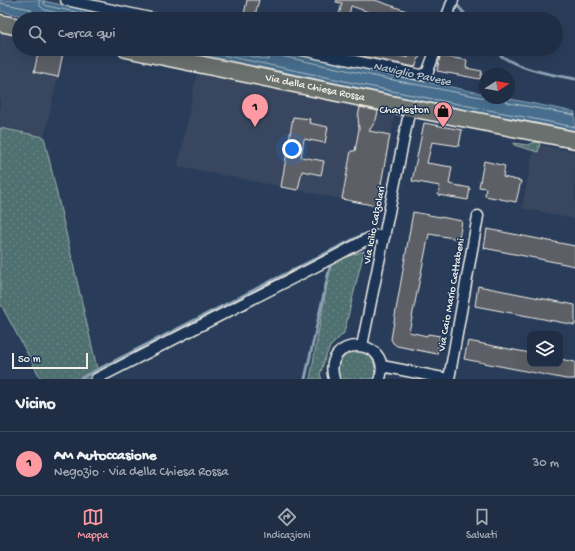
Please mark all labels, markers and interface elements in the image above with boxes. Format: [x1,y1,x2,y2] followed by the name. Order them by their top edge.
[12,12,563,56] search box
[26,23,48,45] icon: search
[58,25,115,43] text: Cerca qui
[372,60,453,90] water label: Naviglio Pavese
[479,68,515,104] north arrow
[263,72,367,105] street label: Via della Chiesa Rossa
[242,94,268,127] pin: 1
[432,100,454,128] shop icon: Charleston
[380,105,430,117] place label: Charleston
[282,139,302,159] your location
[361,185,388,266] street label: Via Icilio Calzolari
[436,238,468,353] street label: Via Caio Mario Cattabeni
[527,331,563,367] map controls
[527,331,563,367] button: layers
[12,351,88,370] scale bar
[18,354,40,366] text: 50 m
[16,395,56,415] text: Vicino
[54,447,157,465] text: AM Autoccasione
[26,456,32,471] text: 1
[533,456,559,471] text: 30 m
[54,465,229,480] text: Negozio · Via della Chiesa Rossa
[78,506,108,542] tab: Mappa
[264,506,311,542] tab: Indicazioni
[466,506,497,542] tab: Salvati

